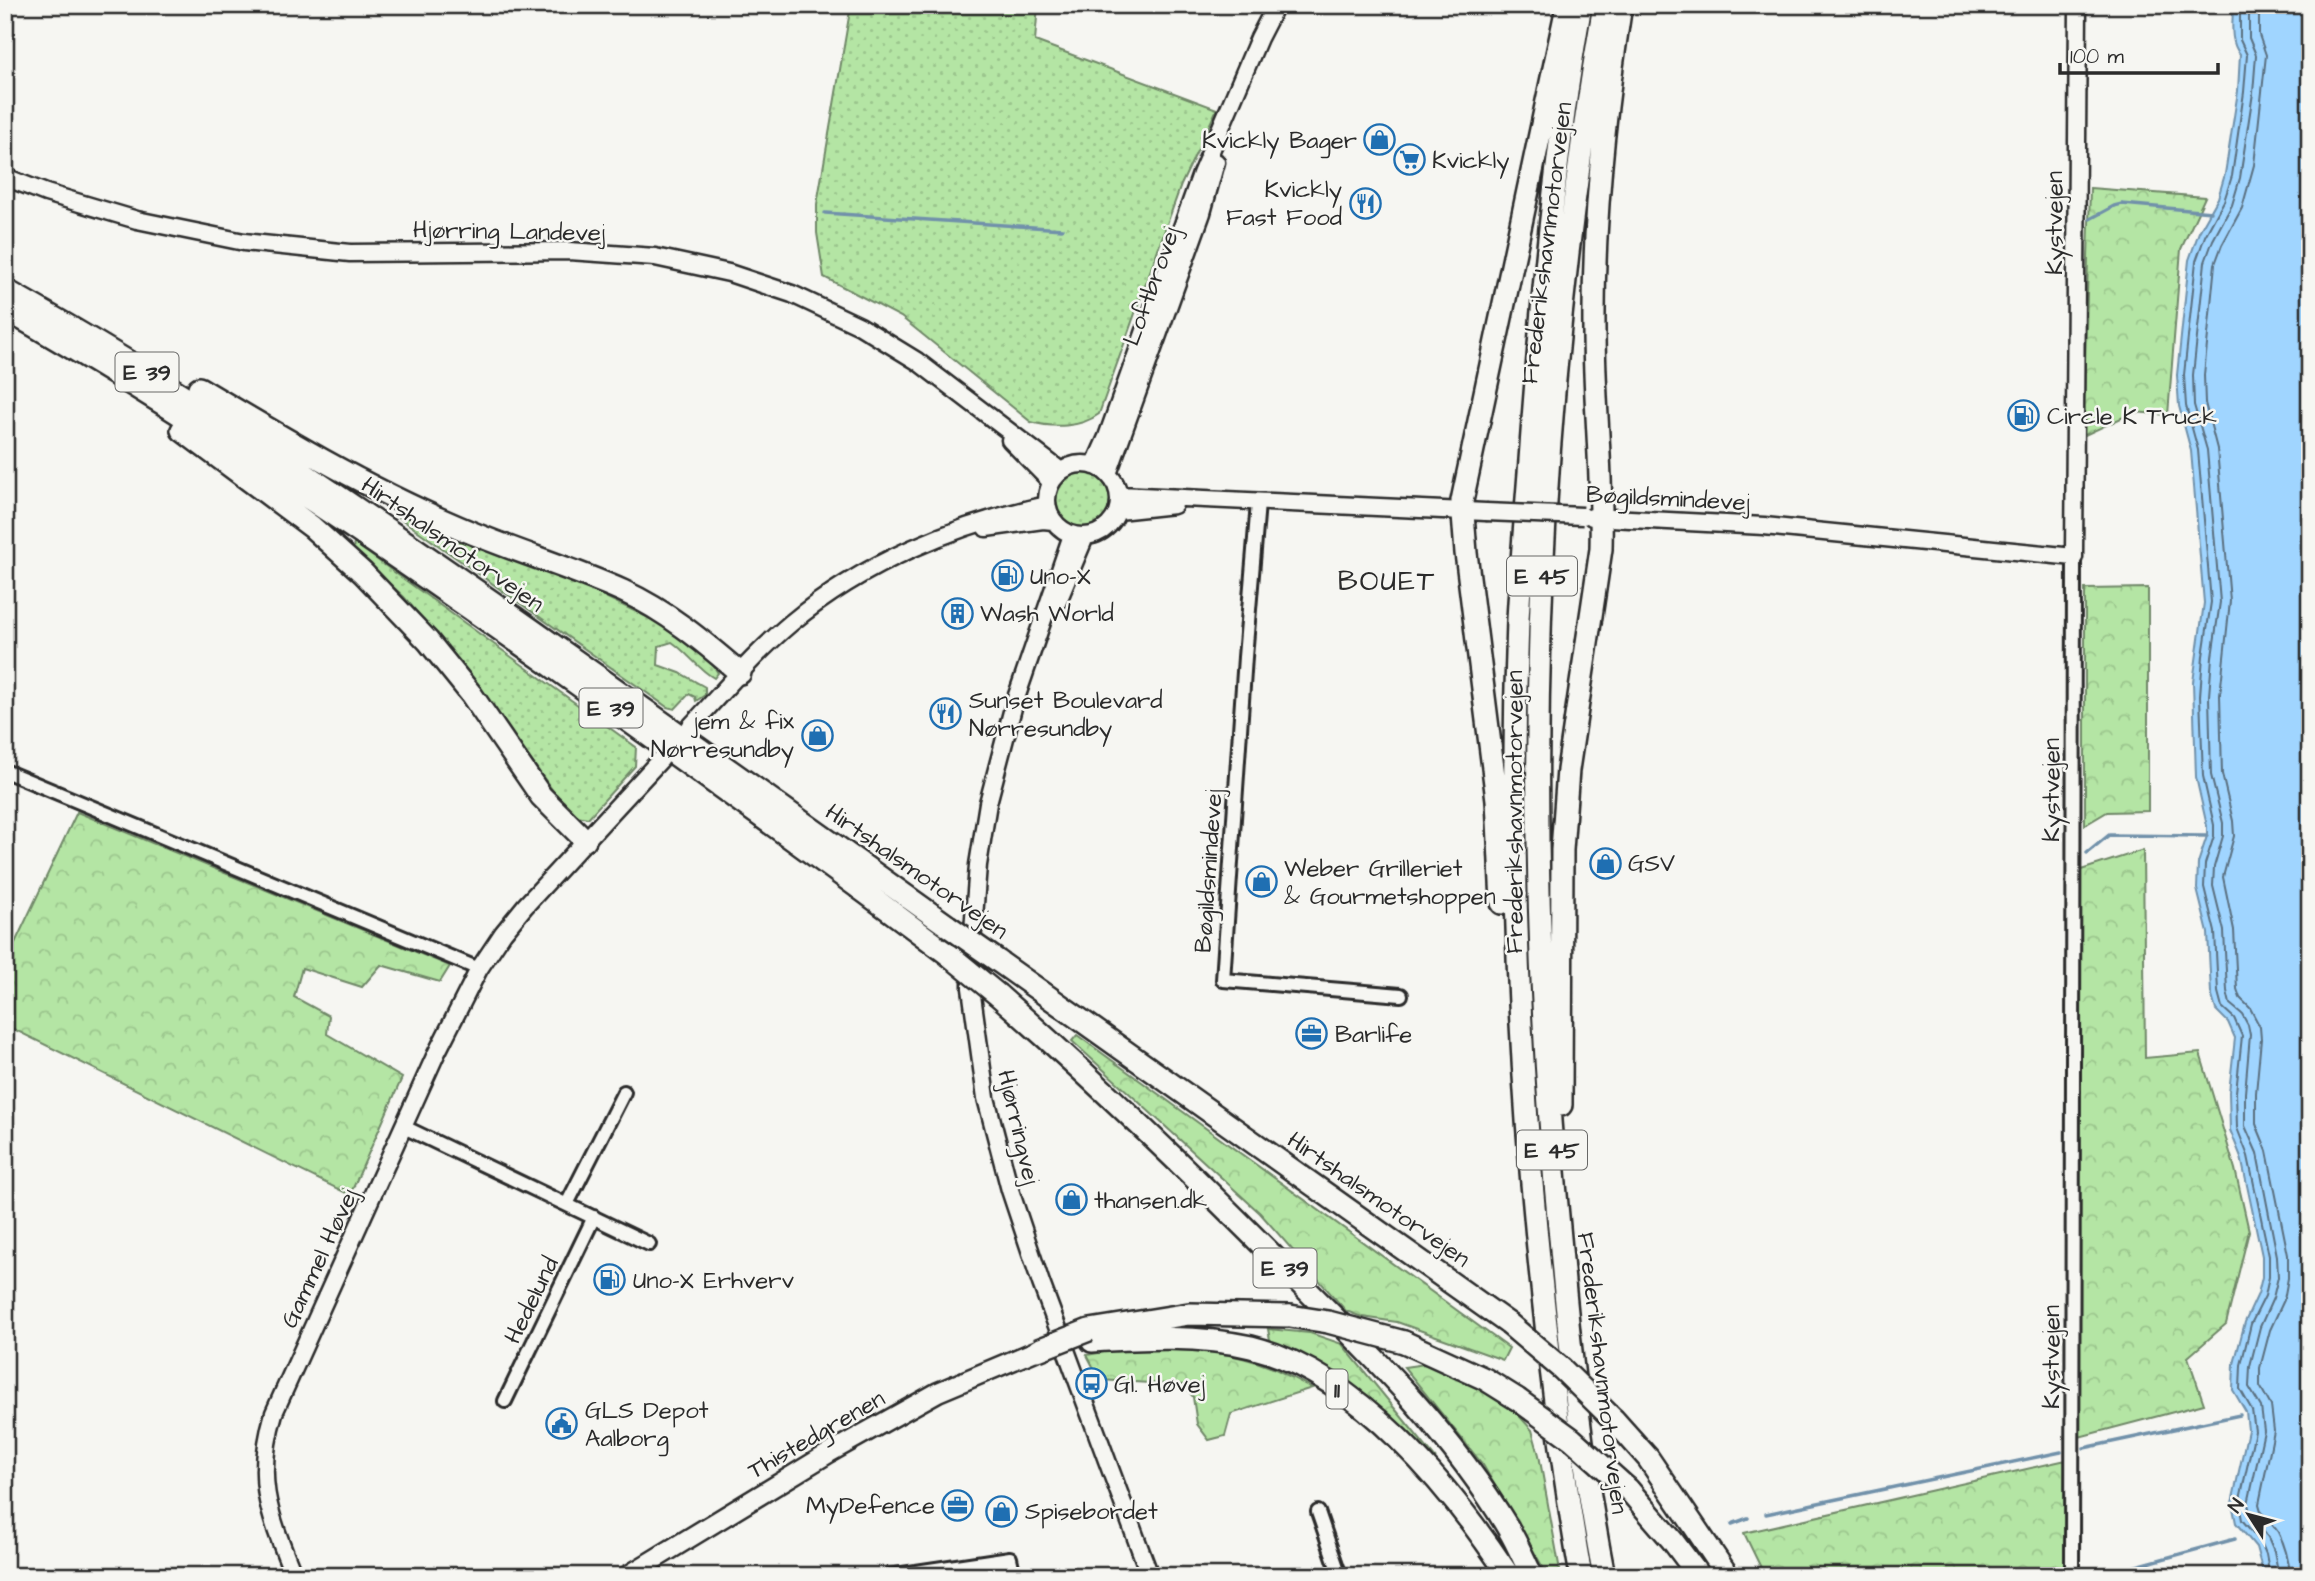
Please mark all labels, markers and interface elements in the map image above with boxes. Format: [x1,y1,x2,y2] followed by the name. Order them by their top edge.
[2060,32,2217,76] scale bar
[2070,42,2125,71] text: 100 m
[1513,100,1581,386] street label: Frederikshavnmotorvejen
[1363,123,1397,157] shop icon: Kvickly Bager
[1202,124,1357,159] place label: Kvickly Bager
[1392,143,1426,177] supermarket icon: Kvickly
[1432,144,1509,179] place label: Kvickly
[2038,171,2073,275] street label: Kystvejen
[1226,173,1342,235] place label: Kvickly Fast Food
[1348,186,1382,220] restaurant icon: Kvickly Fast Food
[413,213,606,252] street label: Hjørring Landevej
[1115,222,1189,350] street label: Loftbrovej
[116,352,178,392] road number: E 39
[2007,399,2041,433] fuel station icon: Circle K Truck
[2047,400,2217,434] place label: Circle K Truck
[354,469,551,621] street label: Hirtshalsmotorvejen
[1585,478,1751,521] street label: Bøgildsmindevej
[1507,556,1577,596] road number: E 45
[990,559,1024,593] fuel station icon: Uno-X
[1030,560,1091,594] place label: Uno-X
[1338,562,1436,601] district label: BOUET
[940,596,974,630] building icon: Wash World
[980,597,1114,631] place label: Wash World
[1498,670,1532,954] street label: Frederikshavnmotorvejen
[969,684,1163,747] place label: Sunset Boulevard Nørresundby
[580,688,642,728] road number: E 39
[929,697,963,731] restaurant icon: Sunset Boulevard Nørresundby
[651,705,795,768] place label: jem & fix Nørresundby
[800,718,834,752] shop icon: jem & fix Nørresundby
[2035,738,2070,842] street label: Kystvejen
[1186,787,1233,954] street label: Bøgildsmindevej
[818,796,1015,948] street label: Hirtshalsmotorvejen
[1588,846,1622,880] shop icon: GSV
[1628,847,1675,881] place label: GSV
[1284,852,1496,914] place label: Weber Grilleriet & Gourmetshoppen
[1244,865,1278,899] shop icon: Weber Grilleriet & Gourmetshoppen
[1295,1017,1329,1051] office icon: Barlife
[1335,1018,1412,1052] place label: Barlife
[987,1067,1048,1189] street label: Hjørringvej
[1280,1124,1477,1276] street label: Hirtshalsmotorvejen
[1517,1130,1587,1170] road number: E 45
[273,1182,367,1334] street label: Gammel Høvej
[1054,1183,1088,1217] shop icon: thansen.dk
[1094,1184,1208,1218] place label: thansen.dk
[1568,1230,1636,1516] street label: Frederikshavnmotorvejen
[1254,1248,1316,1288] road number: E 39
[496,1251,568,1350] street label: Hedelund
[593,1263,627,1297] fuel station icon: Uno-X Erhverv
[633,1264,794,1298] place label: Uno-X Erhverv
[2035,1305,2070,1409] street label: Kystvejen
[1074,1367,1108,1401] bus stop icon: Gl. Høvej
[1114,1368,1206,1402] place label: Gl. Høvej
[1326,1370,1348,1408] road number: 11
[742,1382,892,1489] street label: Thistedgrenen
[585,1394,709,1457] place label: GLS Depot Aalborg
[545,1407,579,1441] public building icon: GLS Depot Aalborg
[2214,1480,2284,1550] north arrow
[941,1488,975,1522] office icon: MyDefence
[806,1489,935,1524] place label: MyDefence
[2222,1493,2251,1519] text: N
[985,1494,1019,1528] shop icon: Spisebordet
[1025,1495,1158,1529] place label: Spisebordet

